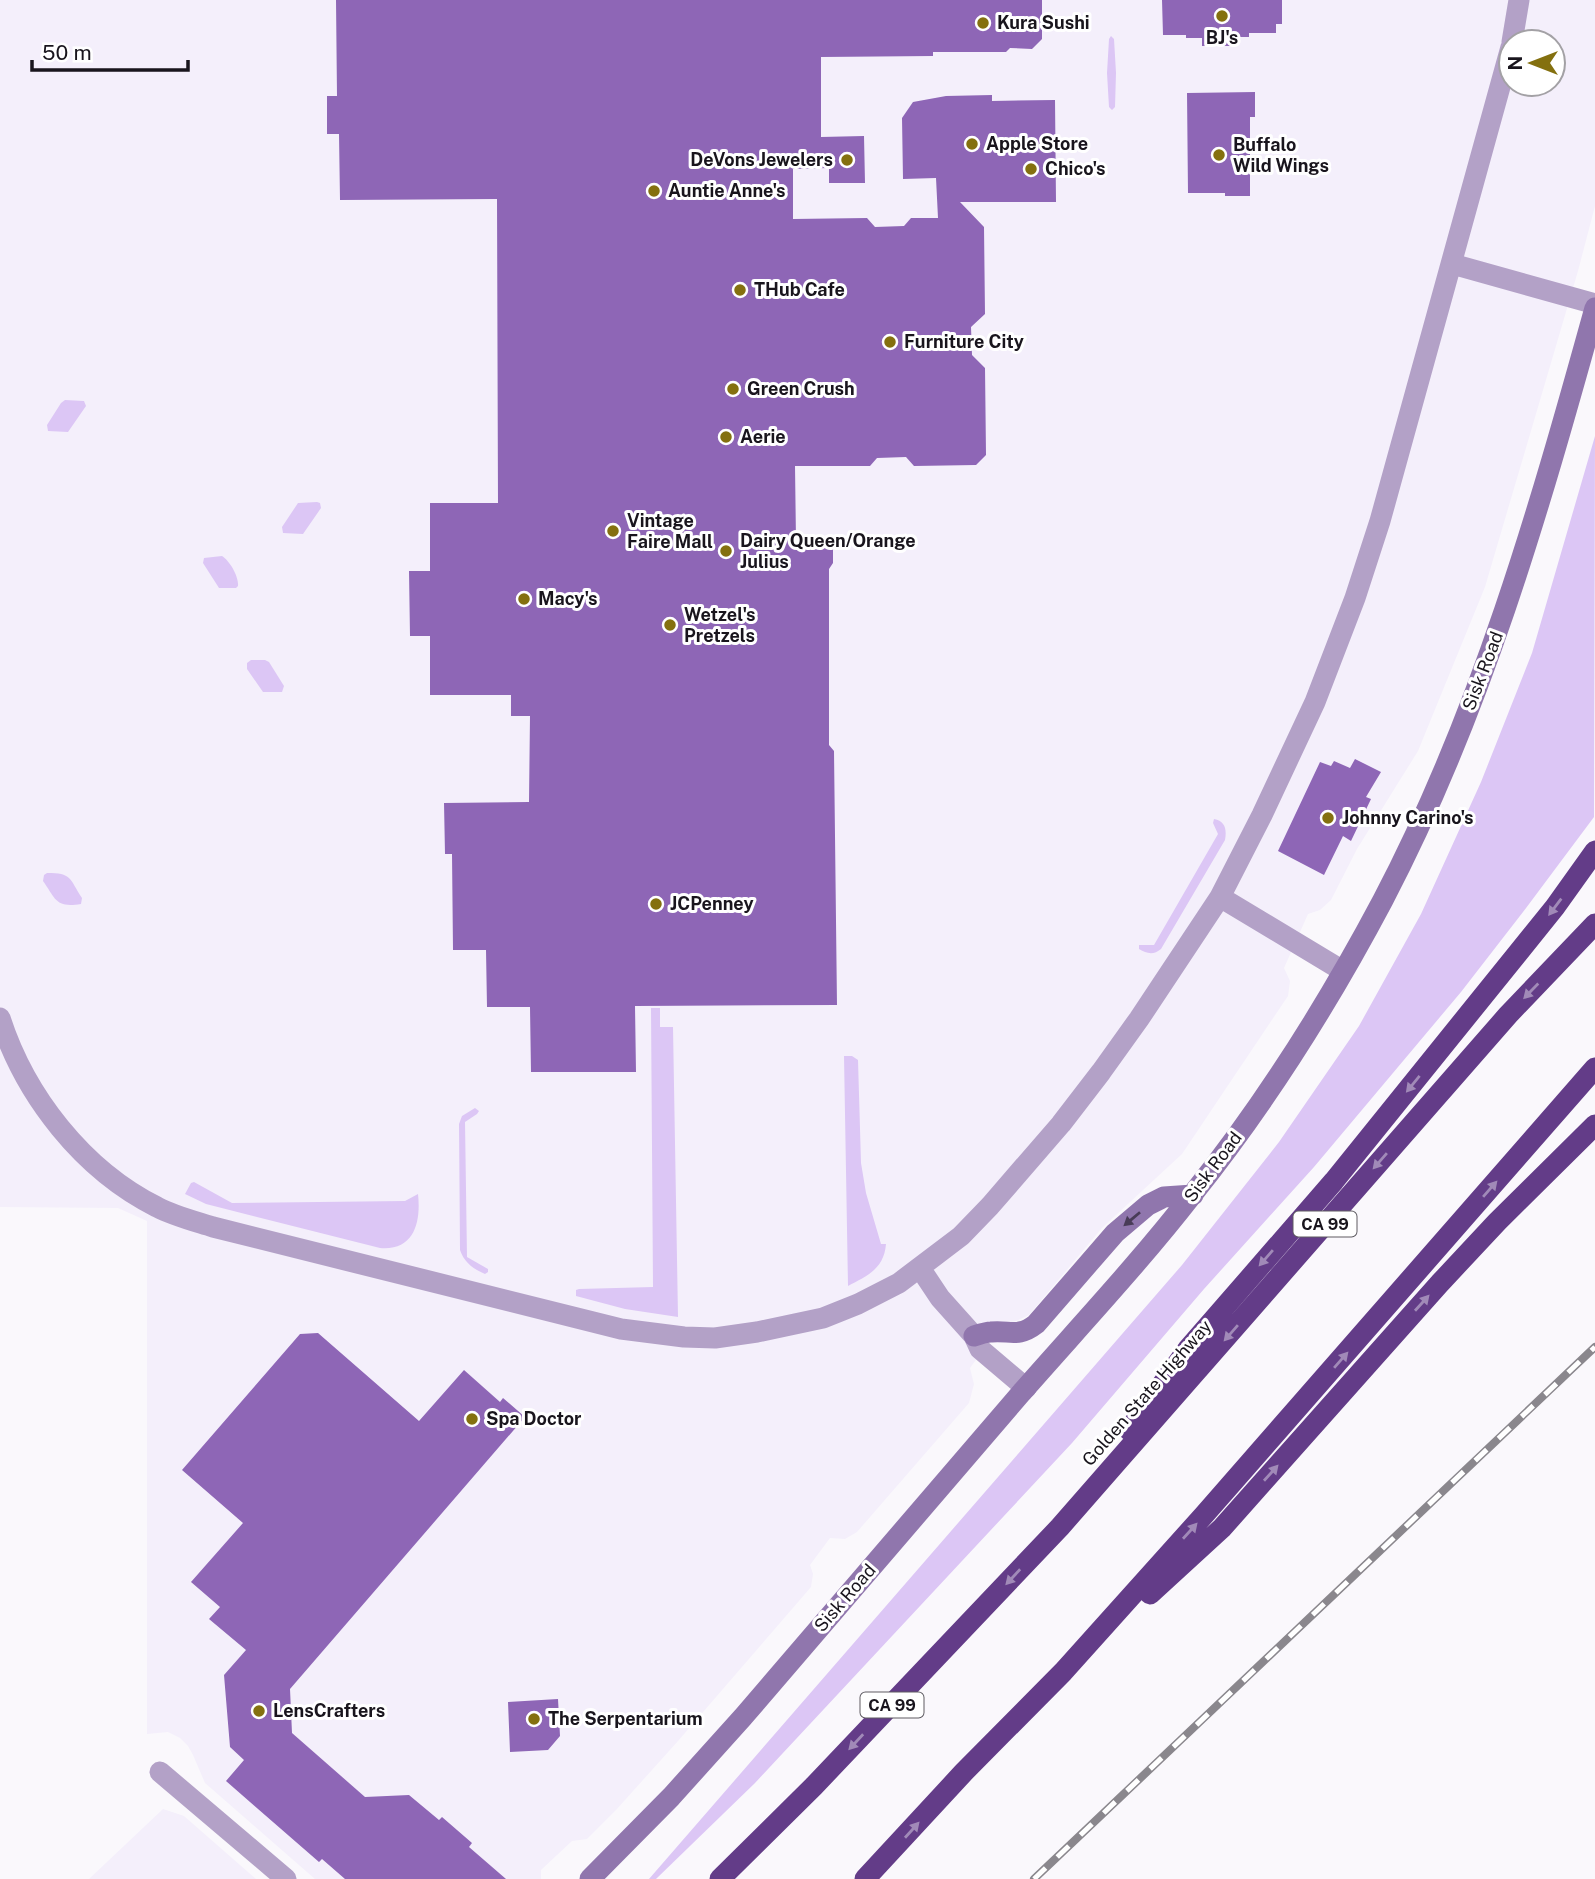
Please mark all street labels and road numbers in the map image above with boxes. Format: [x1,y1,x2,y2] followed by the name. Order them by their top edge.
[1458,628,1507,713] street label: Sisk Road
[1179,1127,1246,1206] street label: Sisk Road
[1294,1212,1356,1236] road number: CA 99
[1078,1315,1216,1470] street label: Golden State Highway
[810,1560,880,1636] street label: Sisk Road
[860,1693,924,1718] road number: CA 99

